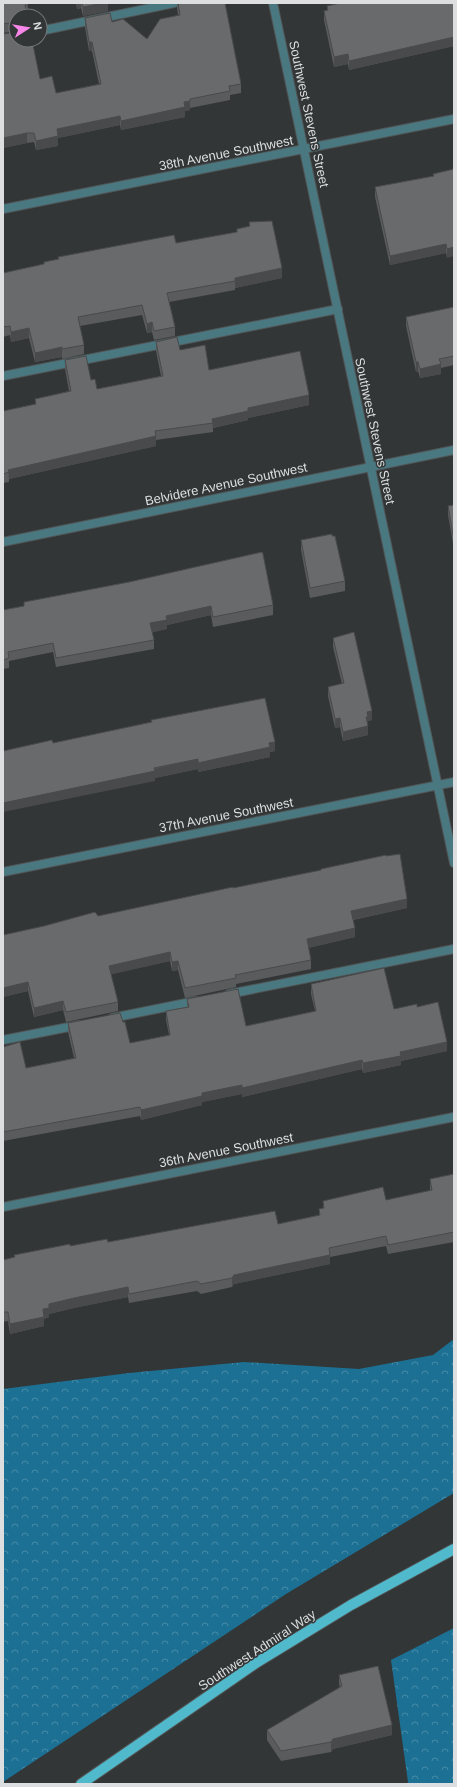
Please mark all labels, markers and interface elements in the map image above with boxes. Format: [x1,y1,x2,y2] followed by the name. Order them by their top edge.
[8,8,48,48] north arrow
[31,21,44,31] text: N
[286,39,332,189] street label: Southwest Stevens Street
[158,133,295,173] street label: 38th Avenue Southwest
[352,356,398,506] street label: Southwest Stevens Street
[144,459,309,509] street label: Belvidere Avenue Southwest
[158,795,295,835] street label: 37th Avenue Southwest
[158,1130,295,1170] street label: 36th Avenue Southwest
[196,1606,319,1694] street label: Southwest Admiral Way

